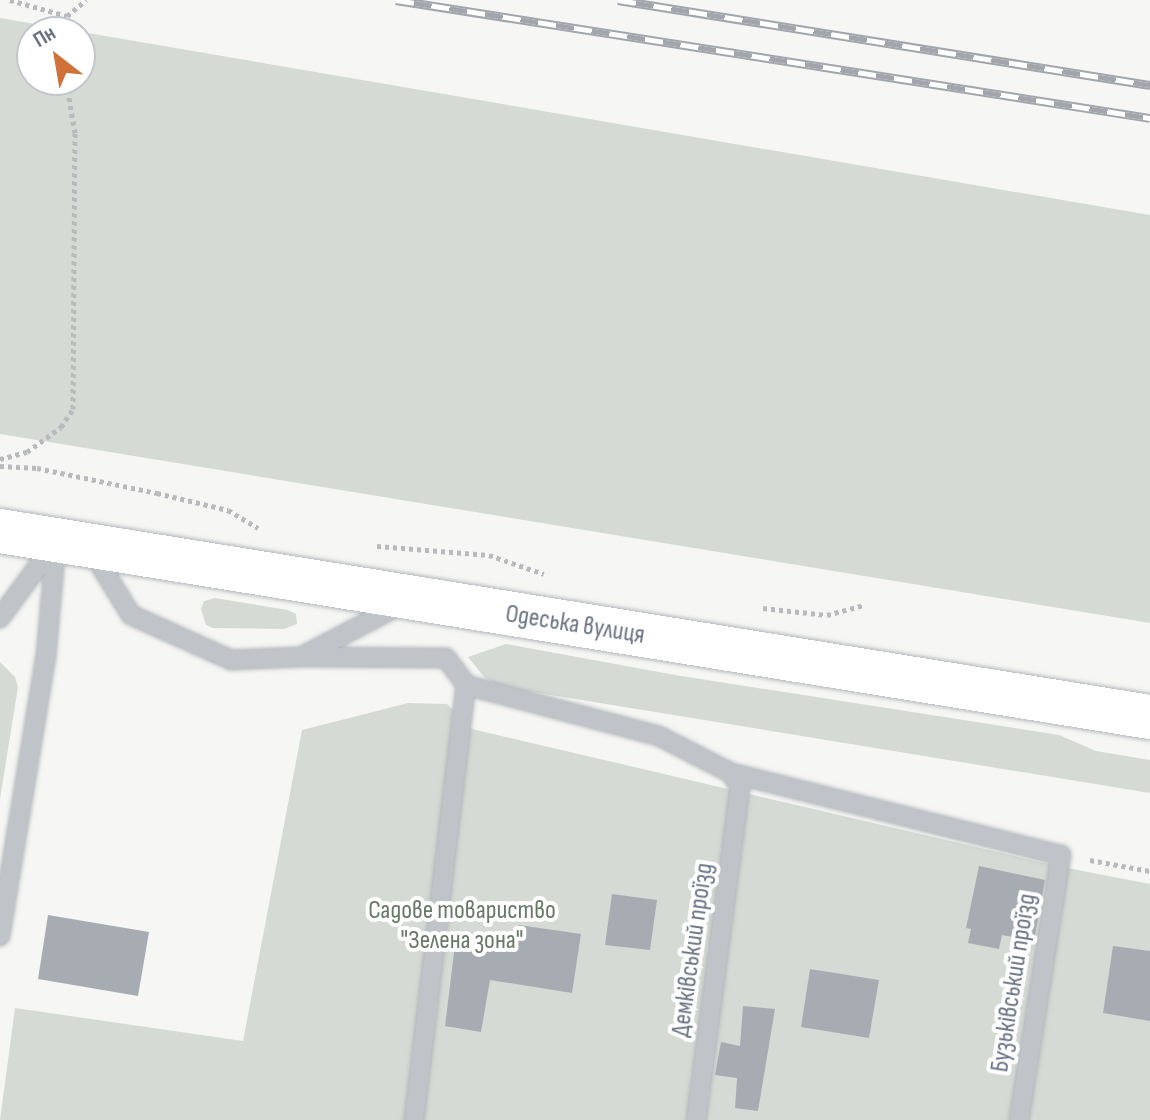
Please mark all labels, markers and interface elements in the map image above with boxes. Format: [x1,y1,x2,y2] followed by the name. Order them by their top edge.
[16,16,96,96] north arrow
[28,20,60,54] text: Пн
[503,599,647,651] street label: Одеська вулиця
[665,861,721,1039] street label: Демківський проїзд
[985,892,1043,1074] street label: Бузьківський проїзд
[368,895,556,956] park label: Садове товариство "Зелена зона"

